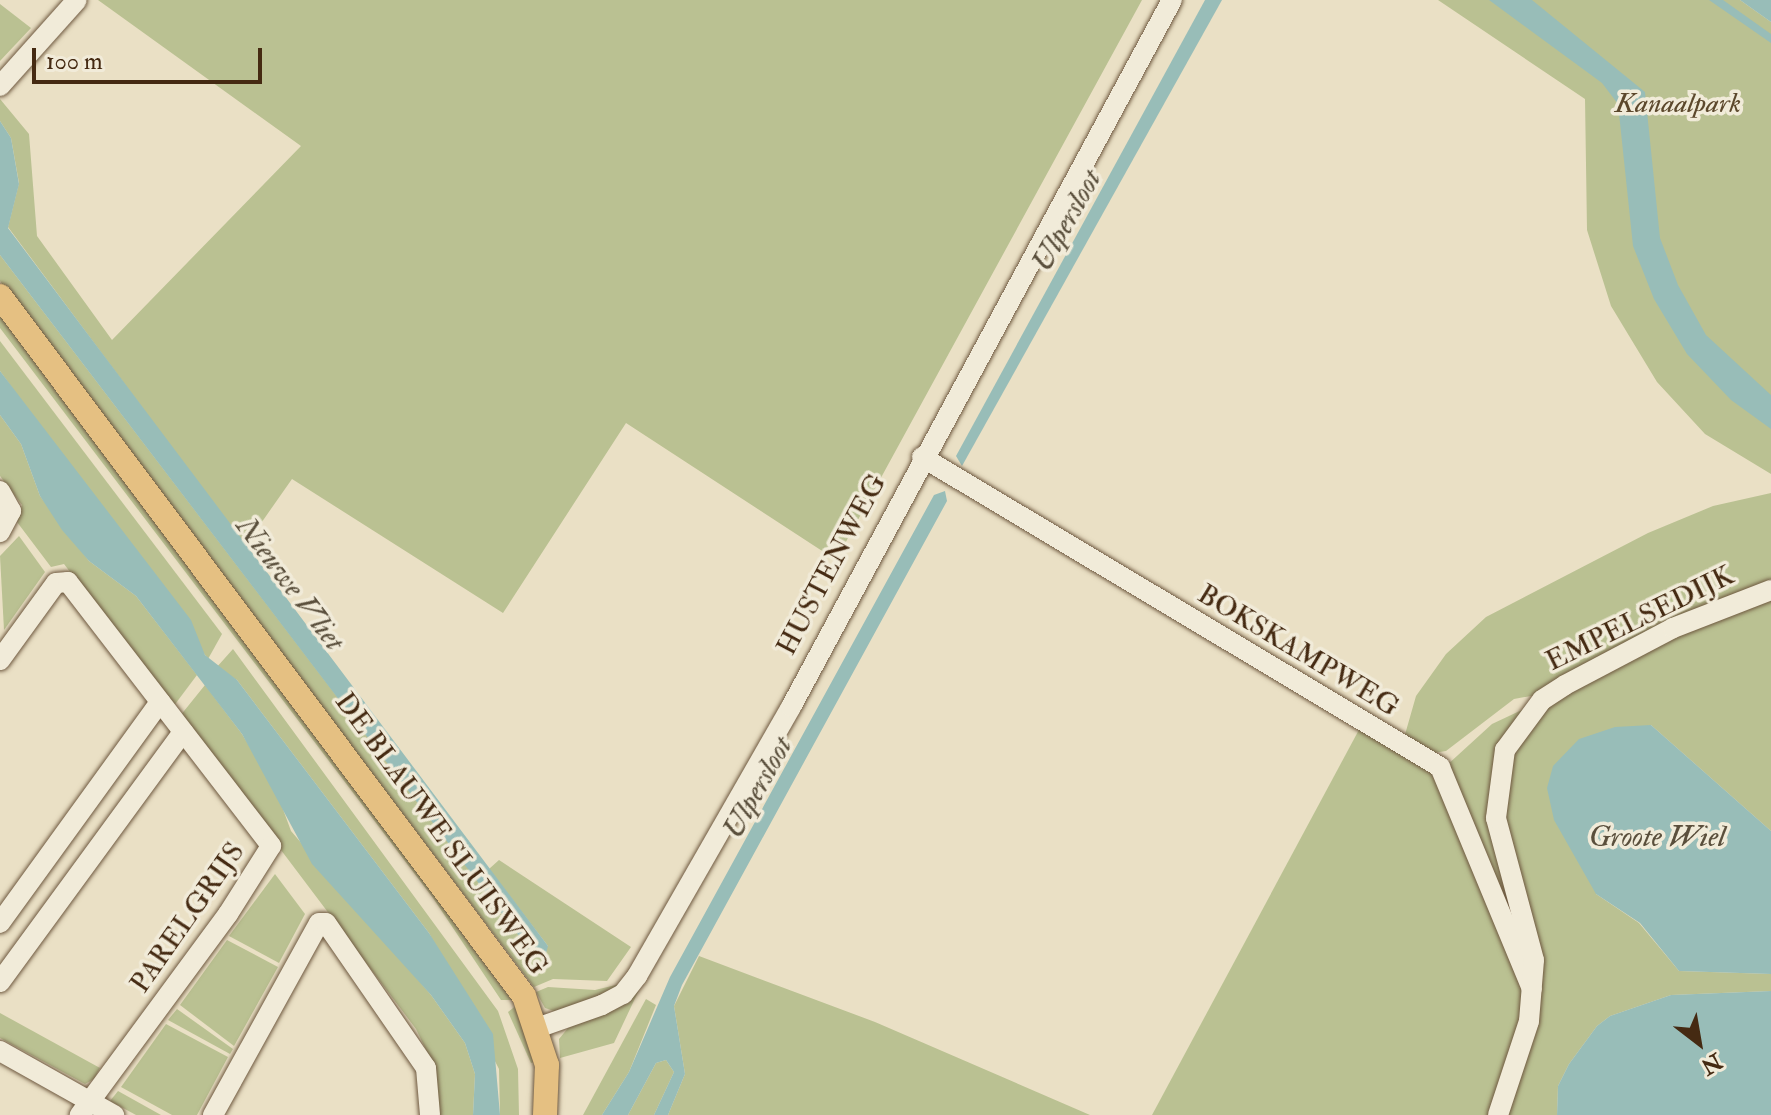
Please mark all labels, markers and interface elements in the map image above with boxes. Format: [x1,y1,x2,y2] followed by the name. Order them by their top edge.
[36,32,266,82] scale bar
[46,46,103,77] text: 100 m
[1615,87,1741,121] park label: Kanaalpark
[1024,163,1110,279] water label: Ulpersloot
[770,469,894,661] street label: HUSTENWEG
[228,510,352,658] water label: Nieuwe Vliet
[1541,559,1739,679] street label: EMPELSEDIJK
[1191,578,1405,724] street label: BOKSKAMPWEG
[327,686,555,982] street label: DE BLAUWE SLUISWEG
[715,730,801,846] water label: Ulpersloot
[1589,819,1725,855] water label: Groote Wiel
[124,836,252,1000] street label: PARELGRIJS
[1659,1003,1739,1083] north arrow
[1696,1046,1727,1081] text: N

